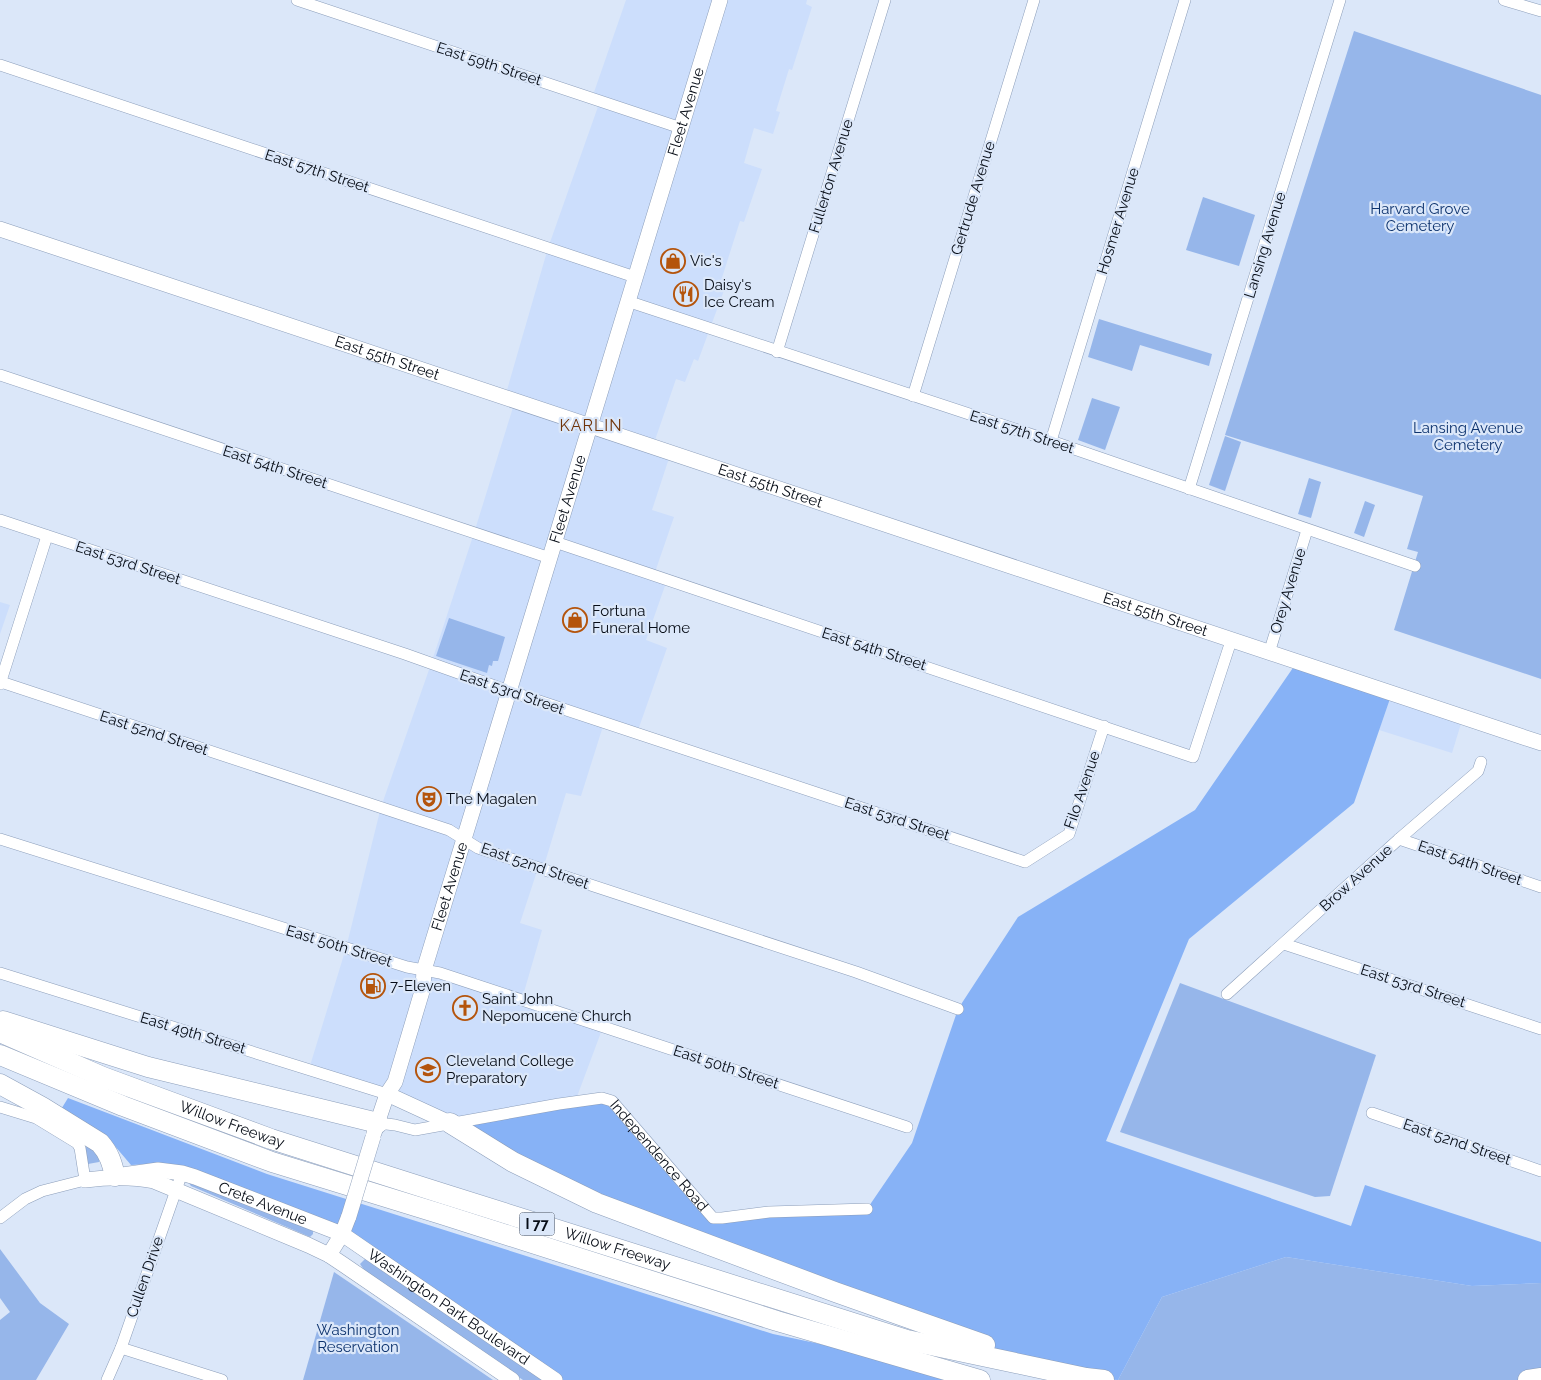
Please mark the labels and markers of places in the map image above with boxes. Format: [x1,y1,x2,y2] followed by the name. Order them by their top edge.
[660,248,686,274] shop icon: Vic's
[690,252,722,270] place label: Vic's
[704,276,774,311] place label: Daisy's Ice Cream
[673,281,699,307] restaurant icon: Daisy's Ice Cream
[592,602,690,637] place label: Fortuna Funeral Home
[562,607,588,633] shop icon: Fortuna Funeral Home
[416,786,442,812] theatre icon: The Magalen
[446,790,537,808] place label: The Magalen
[360,973,386,999] fuel station icon: 7-Eleven
[390,977,451,995] place label: 7-Eleven
[482,990,631,1025] place label: Saint John Nepomucene Church
[452,995,478,1021] church icon: Saint John Nepomucene Church
[446,1052,574,1087] place label: Cleveland College Preparatory
[415,1057,441,1083] school or university icon: Cleveland College Preparatory

